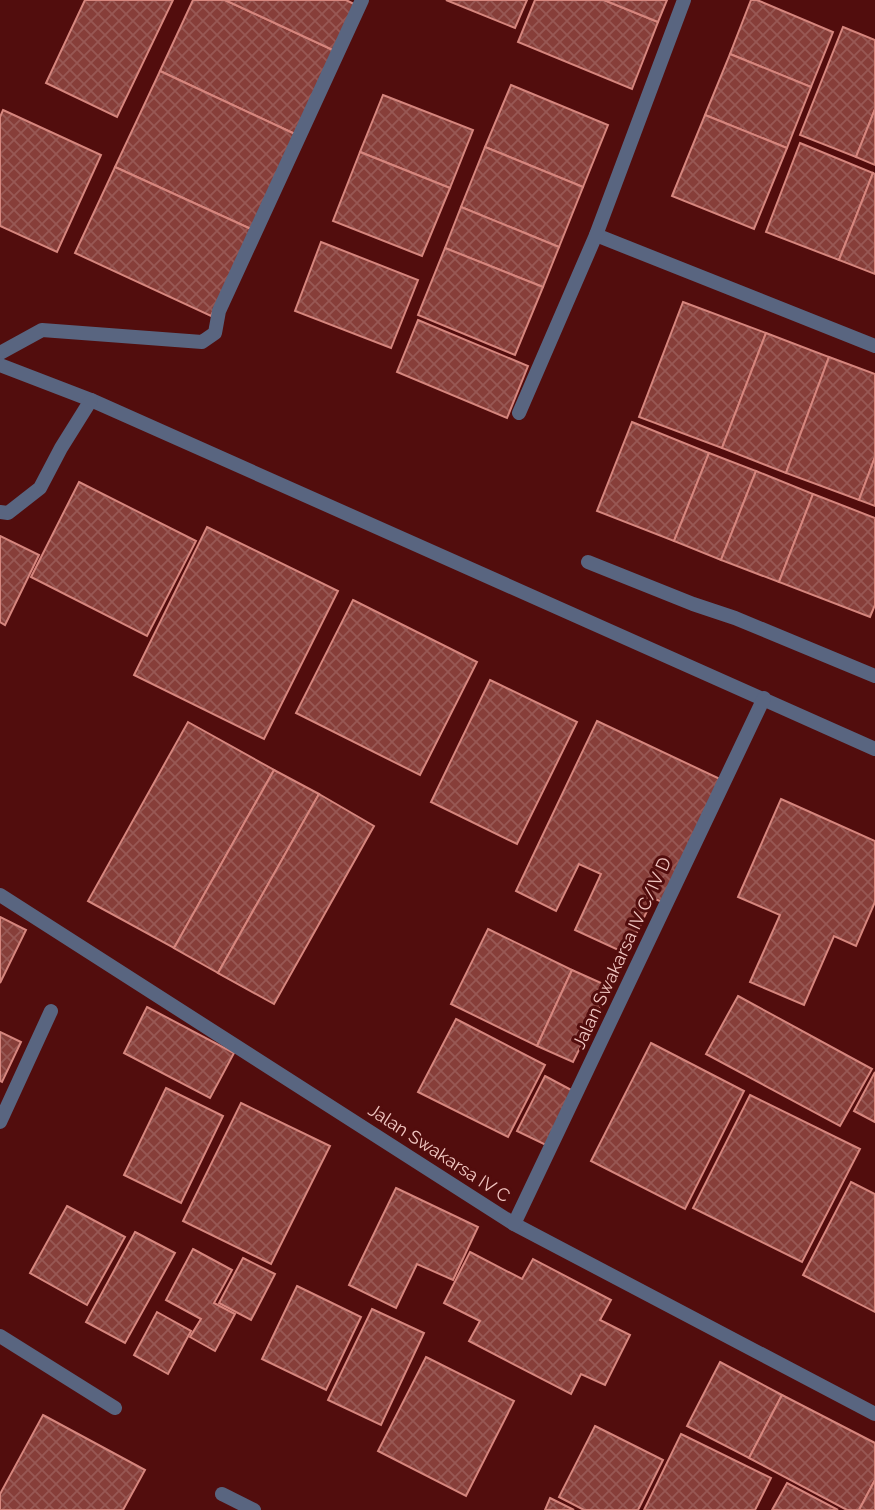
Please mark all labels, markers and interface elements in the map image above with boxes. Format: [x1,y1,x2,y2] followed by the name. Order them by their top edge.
[568,853,675,1052] street label: Jalan Swakarsa IV C/IV D
[364,1099,514,1206] street label: Jalan Swakarsa IV C

